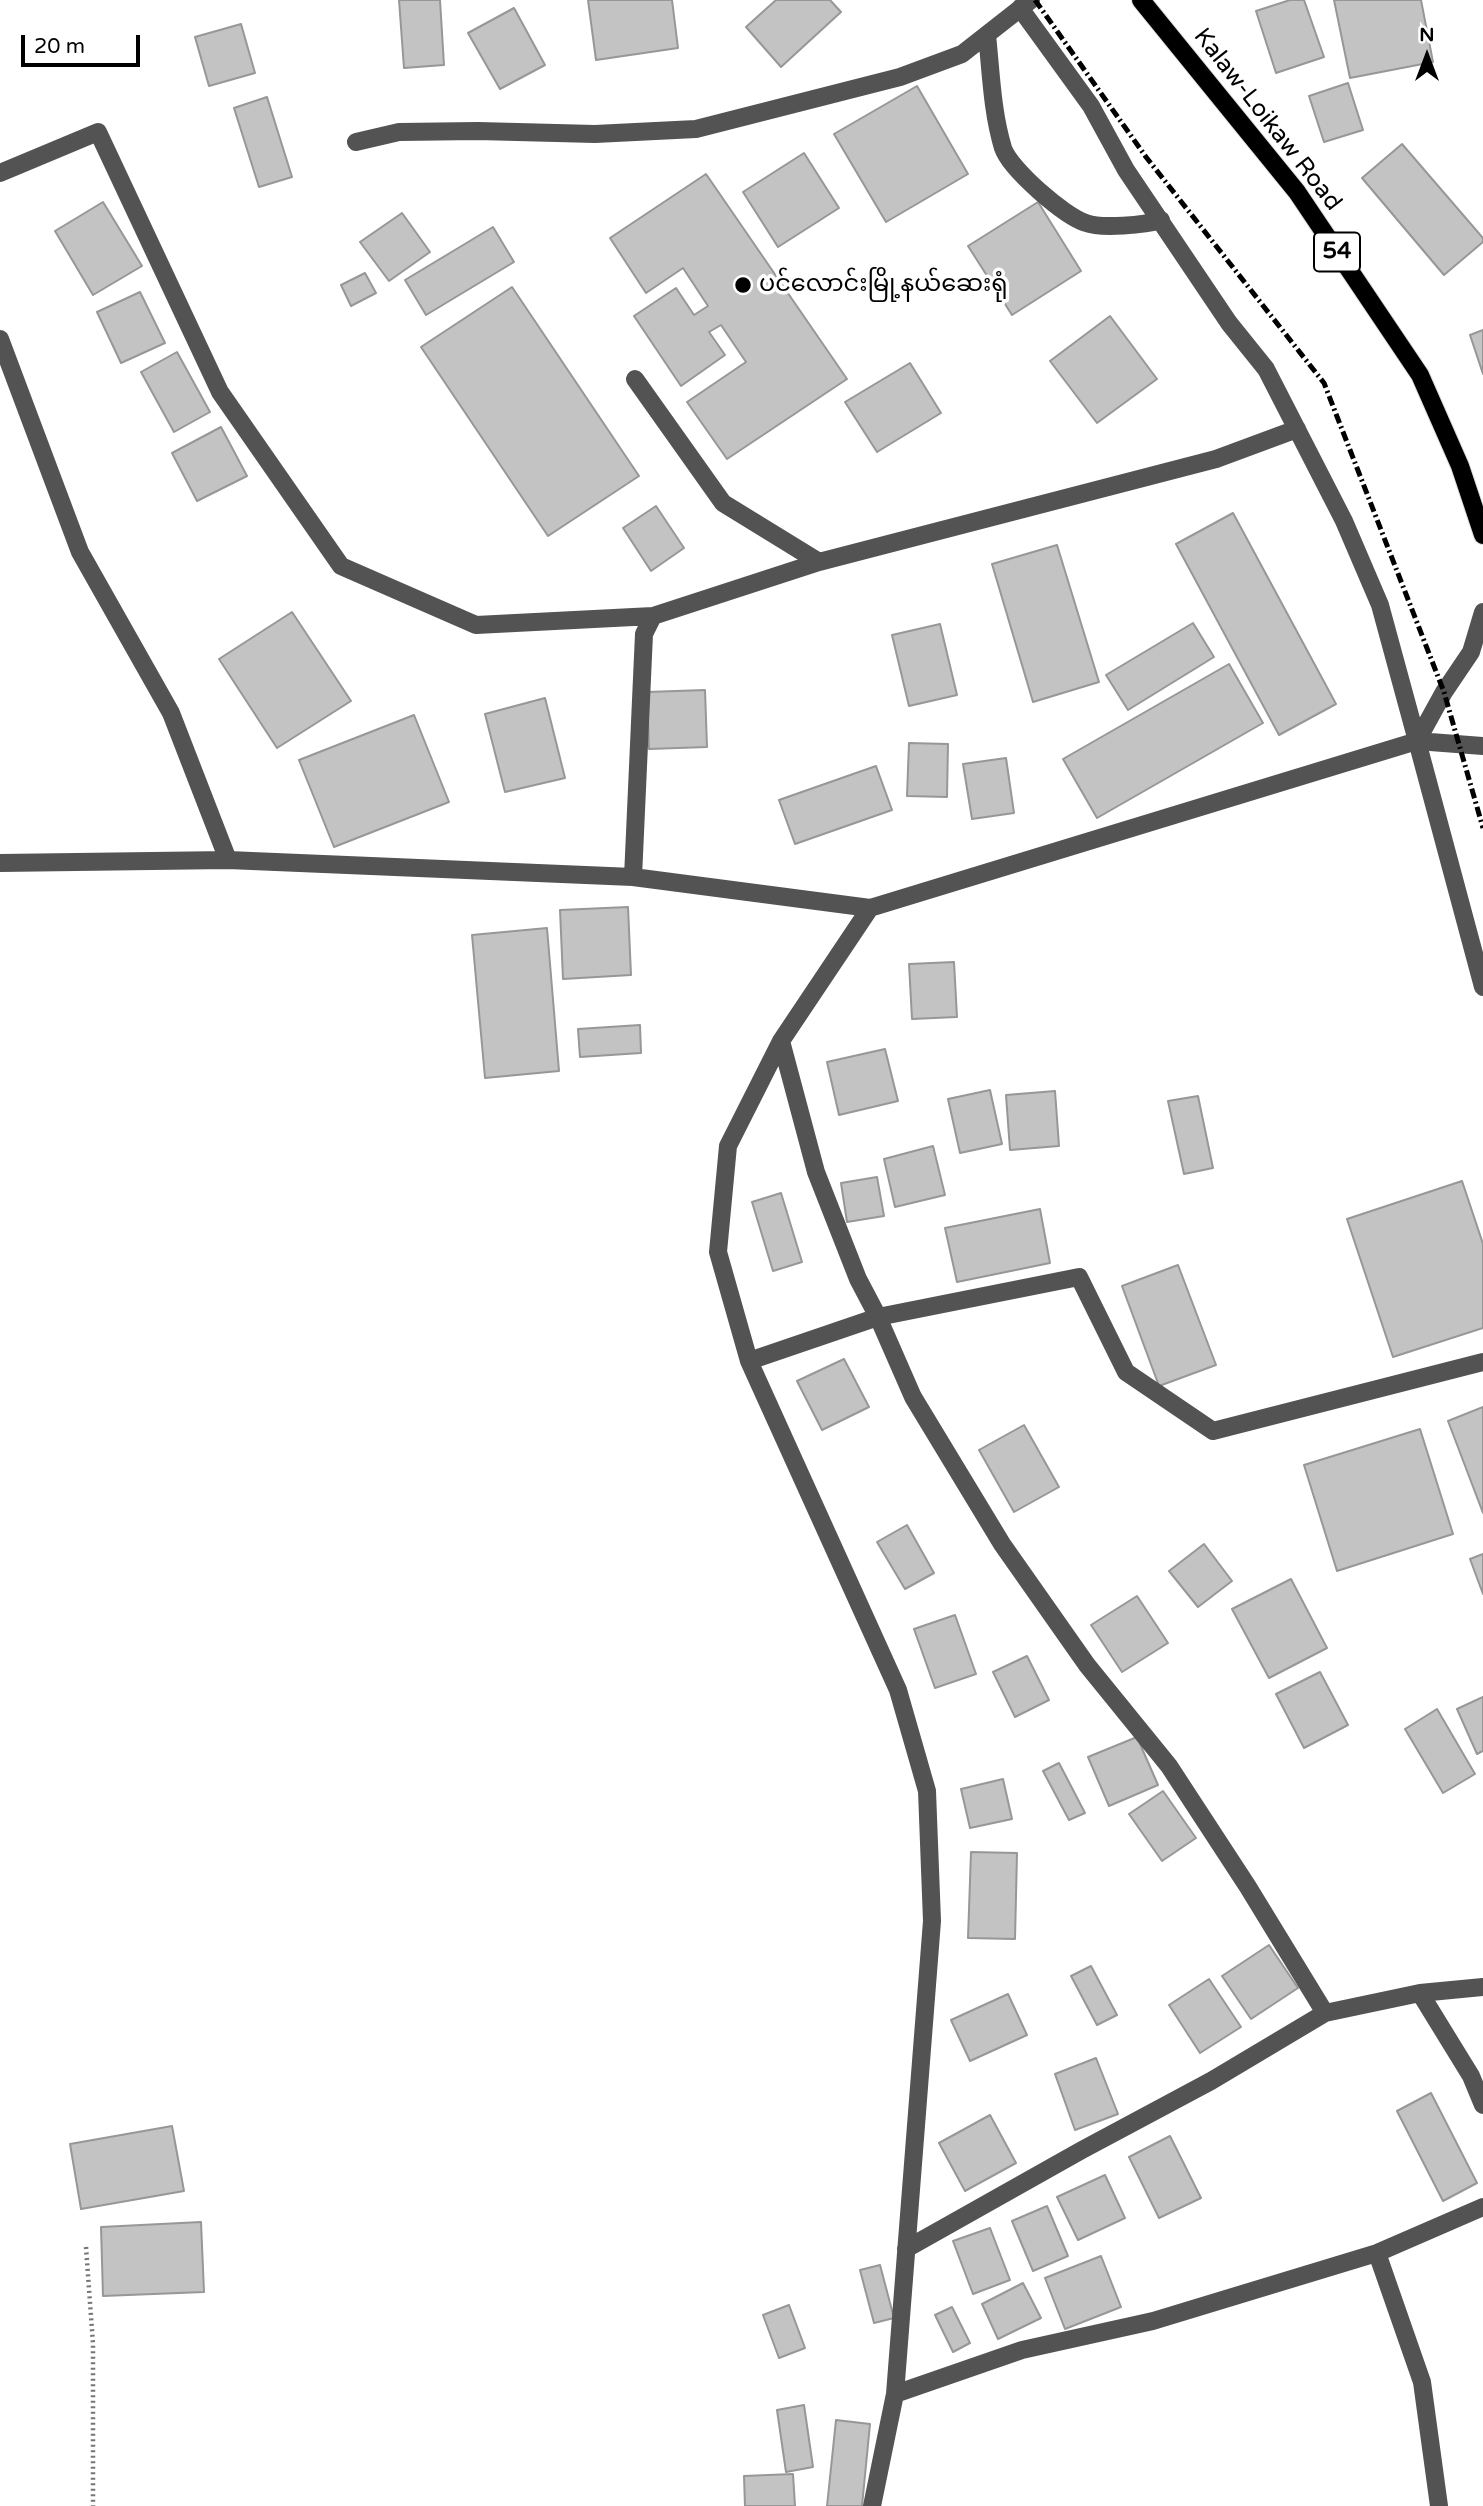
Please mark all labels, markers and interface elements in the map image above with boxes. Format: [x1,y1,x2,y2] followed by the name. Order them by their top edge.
[24,21,144,65] scale bar
[1392,21,1462,91] north arrow
[1187,23,1347,217] street label: Kalaw-Loikaw Road
[1419,24,1435,46] text: N
[34,34,85,59] text: 20 m
[1314,232,1360,272] road number: 54
[759,271,1008,299] place label: ပင်လောင်းမြို့နယ်ဆေးရုံ
[733,275,753,295] marker: ပင်လောင်းမြို့နယ်ဆေးရုံ

